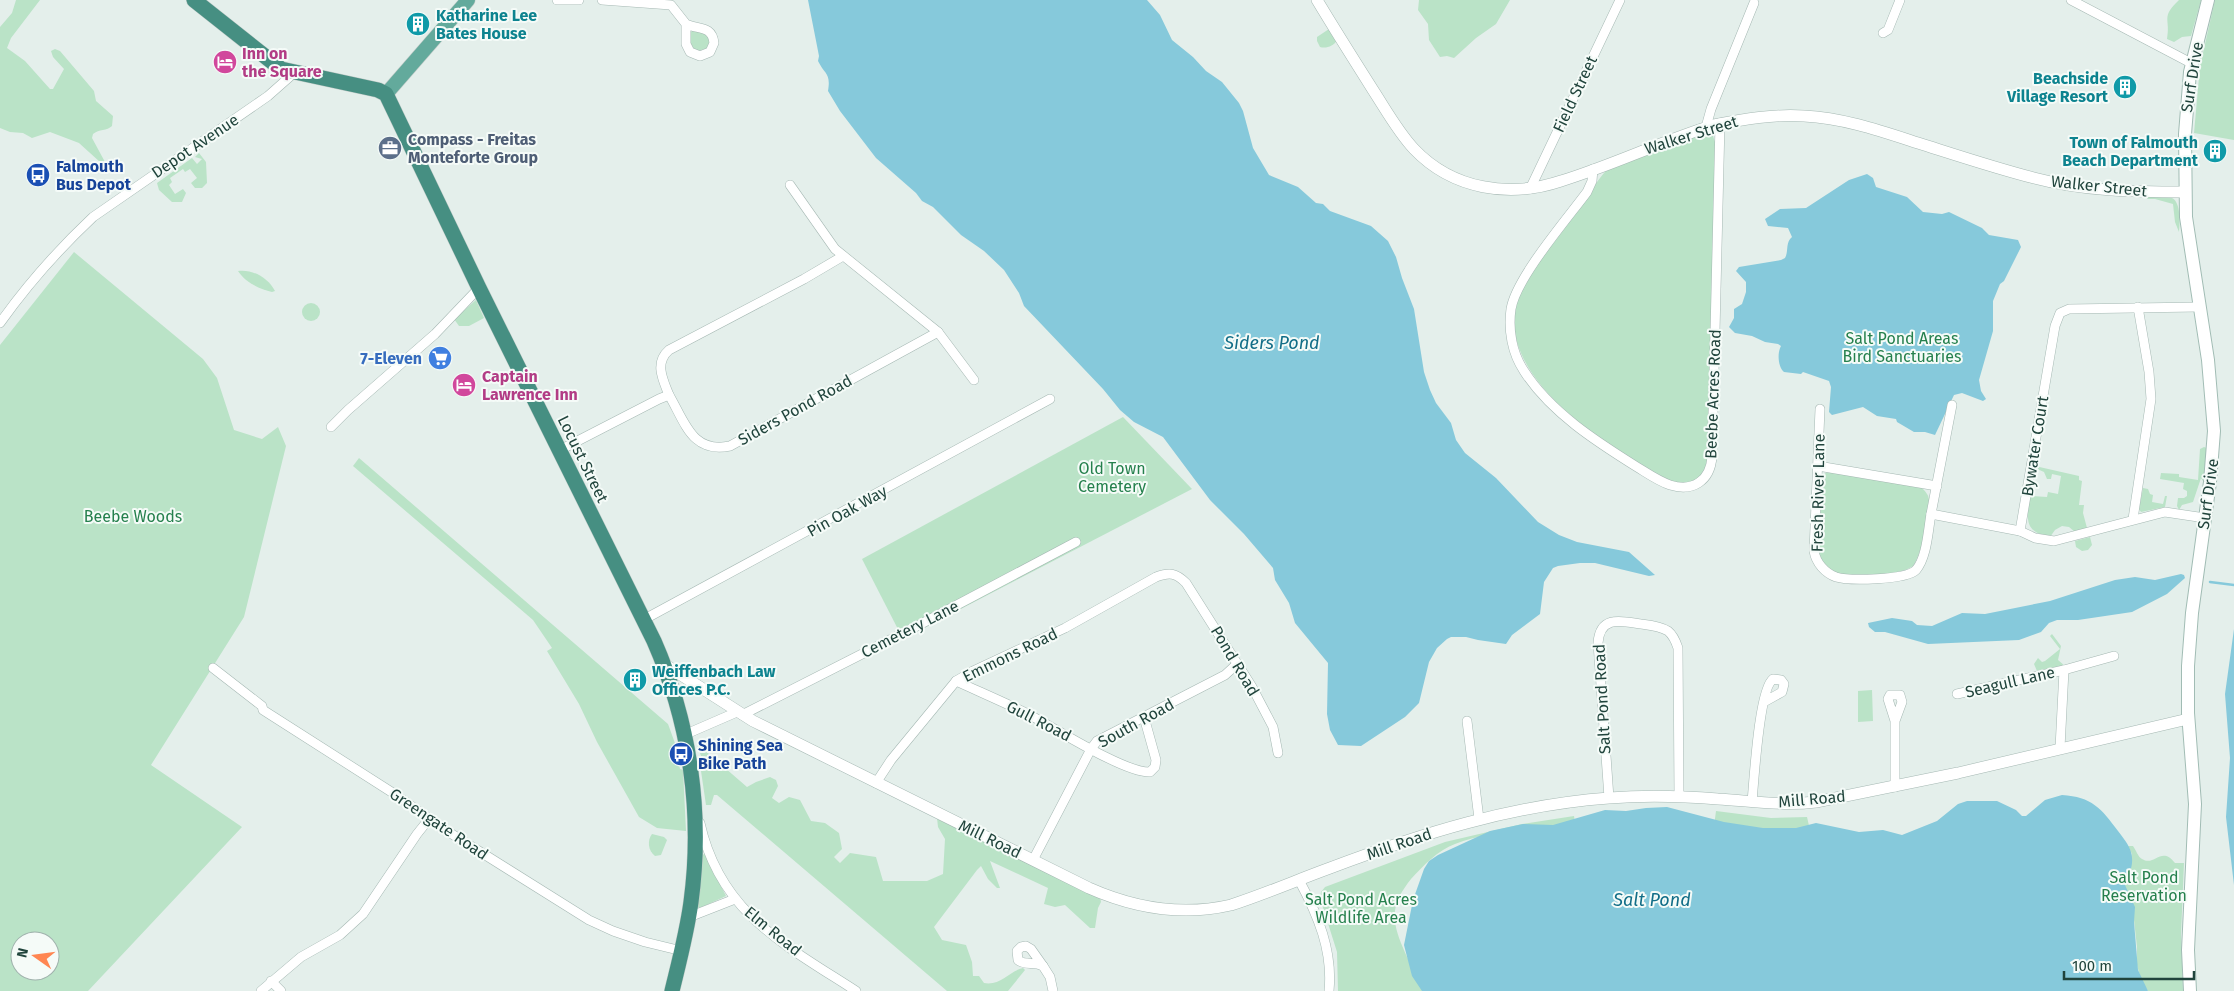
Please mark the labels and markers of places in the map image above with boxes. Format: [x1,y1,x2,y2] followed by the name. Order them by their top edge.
[436,6,537,43] place label: Katharine Lee Bates House
[405,11,431,37] building icon: Katharine Lee Bates House
[242,44,322,81] place label: Inn on the Square
[212,49,238,75] hotel icon: Inn on the Square
[2006,69,2109,106] place label: Beachside Village Resort
[2112,74,2138,100] building icon: Beachside Village Resort
[408,130,538,167] place label: Compass - Freitas Monteforte Group
[2062,133,2199,170] place label: Town of Falmouth Beach Department
[377,135,403,161] office icon: Compass - Freitas Monteforte Group
[2202,138,2228,164] building icon: Town of Falmouth Beach Department
[56,157,132,194] place label: Falmouth Bus Depot
[25,162,51,188] bus stop icon: Falmouth Bus Depot
[427,345,453,371] supermarket icon: 7-Eleven
[360,349,422,368] place label: 7-Eleven
[482,367,578,404] place label: Captain Lawrence Inn
[451,372,477,398] hotel icon: Captain Lawrence Inn
[652,662,776,699] place label: Weiffenbach Law Offices P.C.
[622,667,648,693] building icon: Weiffenbach Law Offices P.C.
[698,736,783,773] place label: Shining Sea Bike Path
[668,741,694,767] bus stop icon: Shining Sea Bike Path

